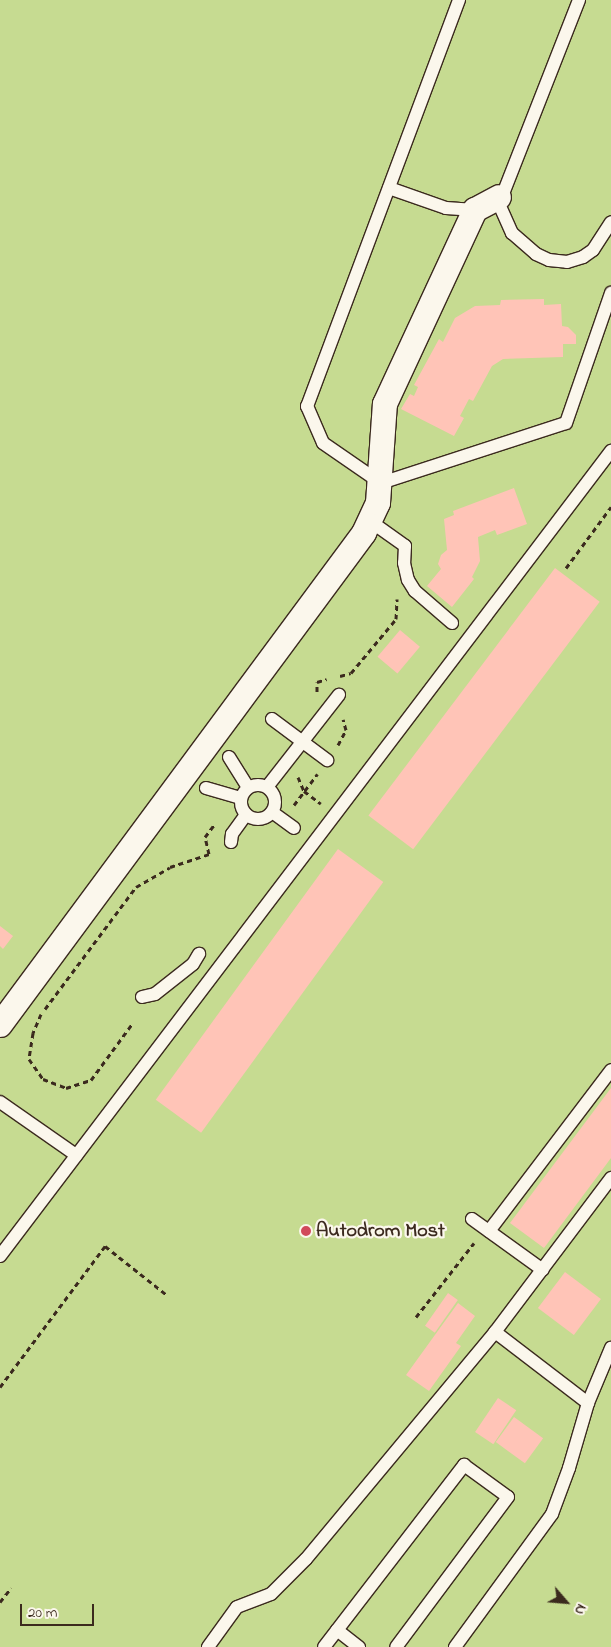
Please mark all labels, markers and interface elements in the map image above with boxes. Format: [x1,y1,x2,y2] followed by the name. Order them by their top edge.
[316,1219,445,1243] place label: Autodrom Most
[300,1225,312,1237] marker: Autodrom Most
[541,1577,591,1627] north arrow
[22,1594,96,1626] scale bar
[568,1600,591,1618] text: N
[28,1602,57,1624] text: 20 m

